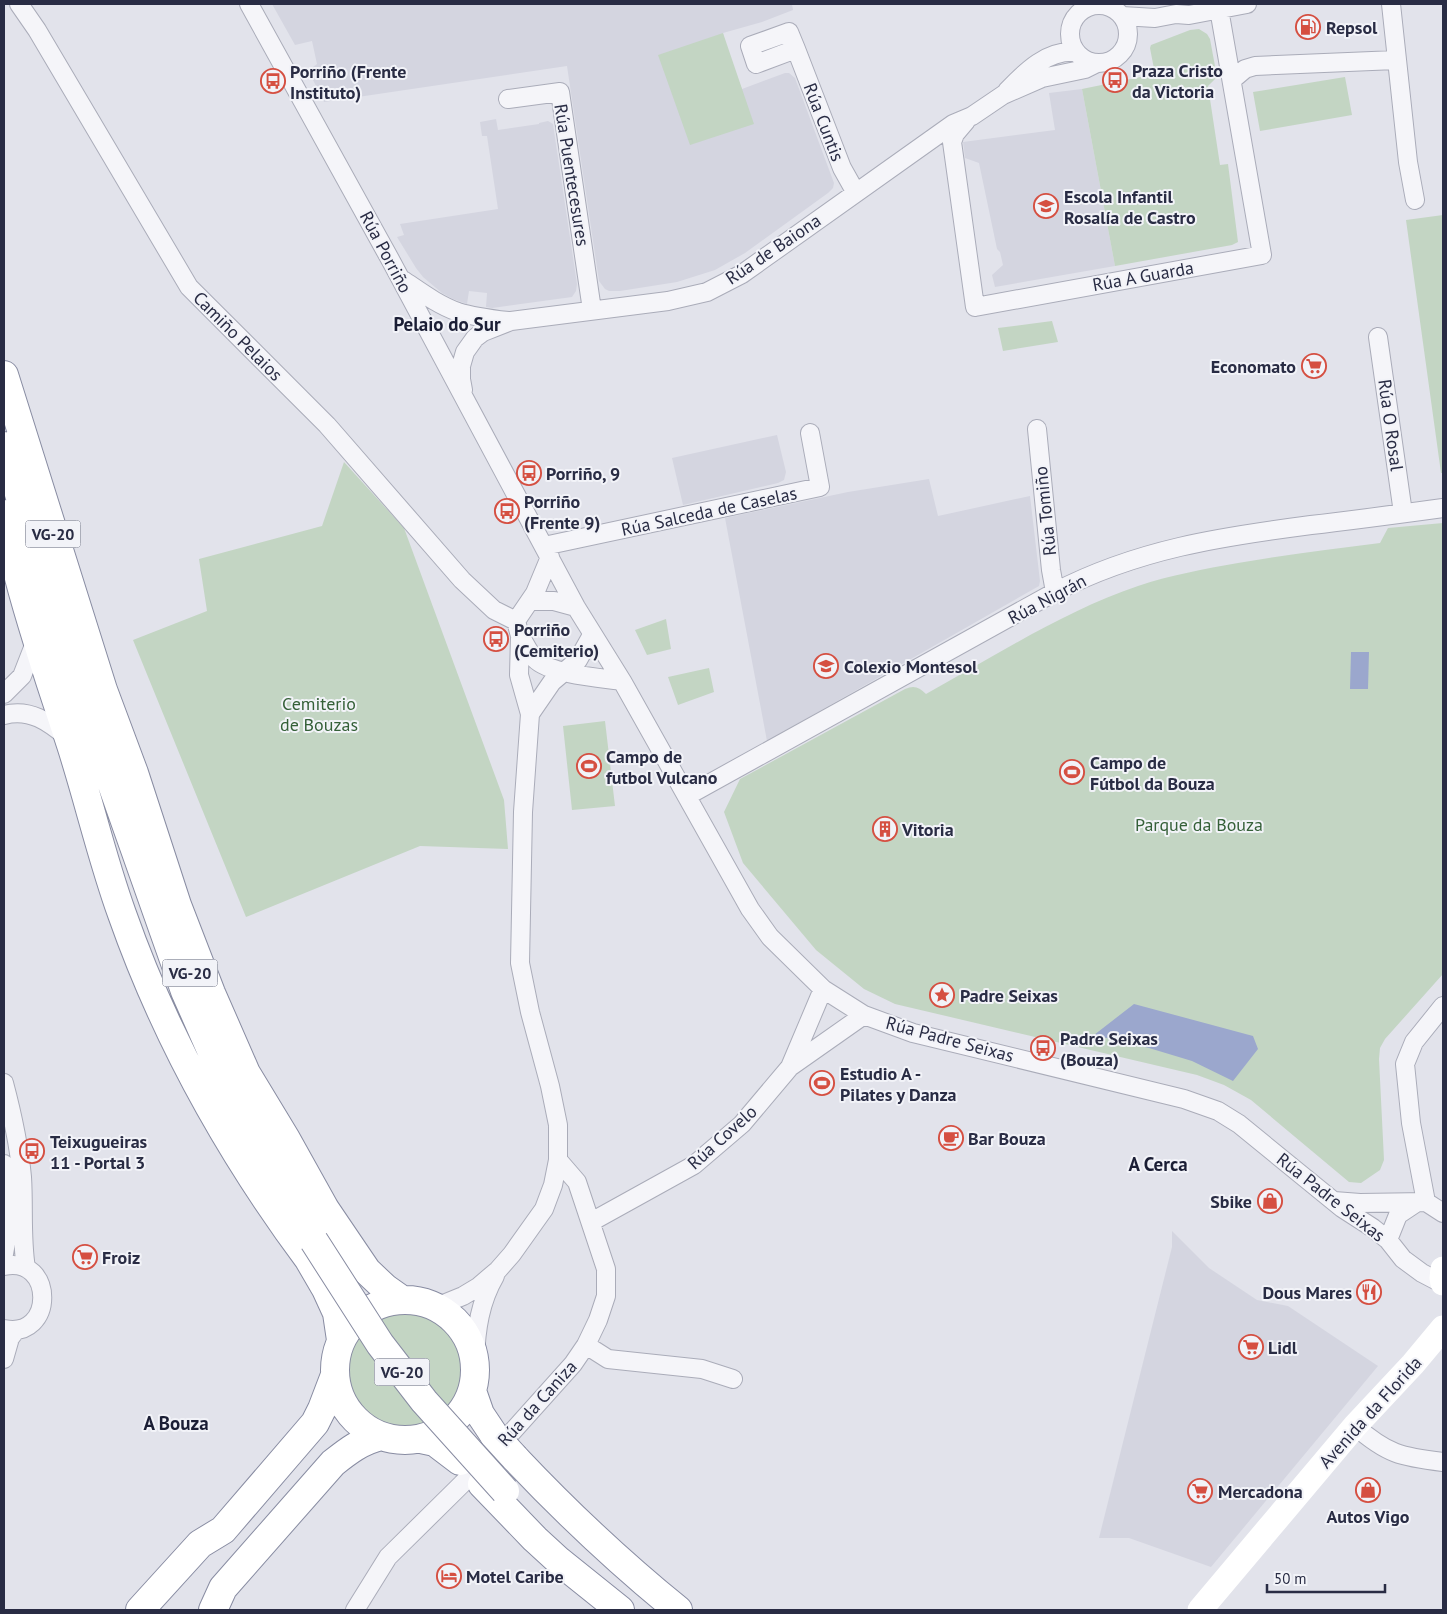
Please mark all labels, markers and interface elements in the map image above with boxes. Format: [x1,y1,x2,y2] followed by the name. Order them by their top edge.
[1295,14,1321,40] fuel station icon: Repsol
[1326,16,1378,39] place label: Repsol
[1132,59,1223,103] place label: Praza Cristo da Victoria
[290,60,406,104] place label: Porriño (Frente Instituto)
[1102,67,1128,93] bus stop icon: Praza Cristo da Victoria
[260,68,286,94] bus stop icon: Porriño (Frente Instituto)
[799,80,849,164] street label: Rúa Cuntis
[549,102,595,248] street label: Rúa Puentecesures
[1064,185,1196,229] place label: Escola Infantil Rosalía de Castro
[1033,193,1059,219] school or university icon: Escola Infantil Rosalía de Castro
[355,207,417,297] street label: Rúa Porriño
[721,209,825,289] street label: Rúa de Baiona
[1091,256,1195,296] street label: Rúa A Guarda
[188,286,288,386] street label: Camiño Pelaios
[393,312,501,336] district label: Pelaio do Sur
[1301,353,1327,379] supermarket icon: Economato
[1211,355,1296,378] place label: Economato
[1373,378,1409,473] street label: Rúa O Rosal
[516,460,542,486] bus stop icon: Porriño, 9
[546,462,620,485] place label: Porriño, 9
[1029,465,1061,557] street label: Rúa Tomiño
[619,481,799,541] street label: Rúa Salceda de Caselas
[524,490,600,534] place label: Porriño (Frente 9)
[494,498,520,524] bus stop icon: Porriño (Frente 9)
[26,520,80,548] road number: VG-20
[1004,569,1090,629] street label: Rúa Nigrán
[514,618,599,662] place label: Porriño (Cemiterio)
[483,626,509,652] bus stop icon: Porriño (Cemiterio)
[813,653,839,679] school or university icon: Colexio Montesol
[844,655,978,678] place label: Colexio Montesol
[280,692,358,736] park label: Cemiterio de Bouzas
[606,745,718,789] place label: Campo de futbol Vulcano
[1090,751,1215,795] place label: Campo de Fútbol da Bouza
[576,753,602,779] sports icon: Campo de futbol Vulcano
[1059,759,1085,785] sports icon: Campo de Fútbol da Bouza
[1135,813,1263,836] park label: Parque da Bouza
[872,816,898,842] building icon: Vitoria
[901,818,954,841] place label: Vitoria
[162,960,218,986] road number: VG-20
[929,982,955,1008] place icon: Padre Seixas
[960,984,1058,1007] place label: Padre Seixas
[884,1011,1016,1067] street label: Rúa Padre Seixas
[1060,1027,1158,1071] place label: Padre Seixas (Bouza)
[1030,1035,1056,1061] bus stop icon: Padre Seixas (Bouza)
[840,1062,957,1106] place label: Estudio A - Pilates y Danza
[809,1070,835,1096] sports icon: Estudio A - Pilates y Danza
[683,1100,761,1174] street label: Rúa Covelo
[938,1125,964,1151] cafe icon: Bar Bouza
[968,1127,1046,1150] place label: Bar Bouza
[50,1130,148,1174] place label: Teixugueiras 11 - Portal 3
[19,1138,45,1164] bus stop icon: Teixugueiras 11 - Portal 3
[1272,1147,1390,1247] street label: Rúa Padre Seixas
[1128,1152,1188,1176] district label: A Cerca
[1257,1188,1283,1214] shop icon: Sbike
[1210,1190,1252,1213] place label: Sbike
[72,1244,98,1270] supermarket icon: Froiz
[102,1246,140,1269] place label: Froiz
[1356,1279,1382,1305] restaurant icon: Dous Mares
[1262,1281,1352,1304] place label: Dous Mares
[1238,1334,1264,1360] supermarket icon: Lidl
[1268,1336,1298,1359] place label: Lidl
[1314,1351,1426,1473] street label: Avenida da Florida
[492,1355,582,1451] street label: Rúa da Caniza
[374,1358,430,1385] road number: VG-20
[143,1411,209,1435] district label: A Bouza
[1355,1477,1381,1503] shop icon: Autos Vigo
[1187,1478,1213,1504] supermarket icon: Mercadona
[1218,1480,1303,1503] place label: Mercadona
[1326,1505,1410,1528] place label: Autos Vigo
[1267,1562,1384,1594] scale bar
[436,1563,462,1589] hotel icon: Motel Caribe
[466,1565,564,1588] place label: Motel Caribe
[1274,1569,1307,1588] text: 50 m

